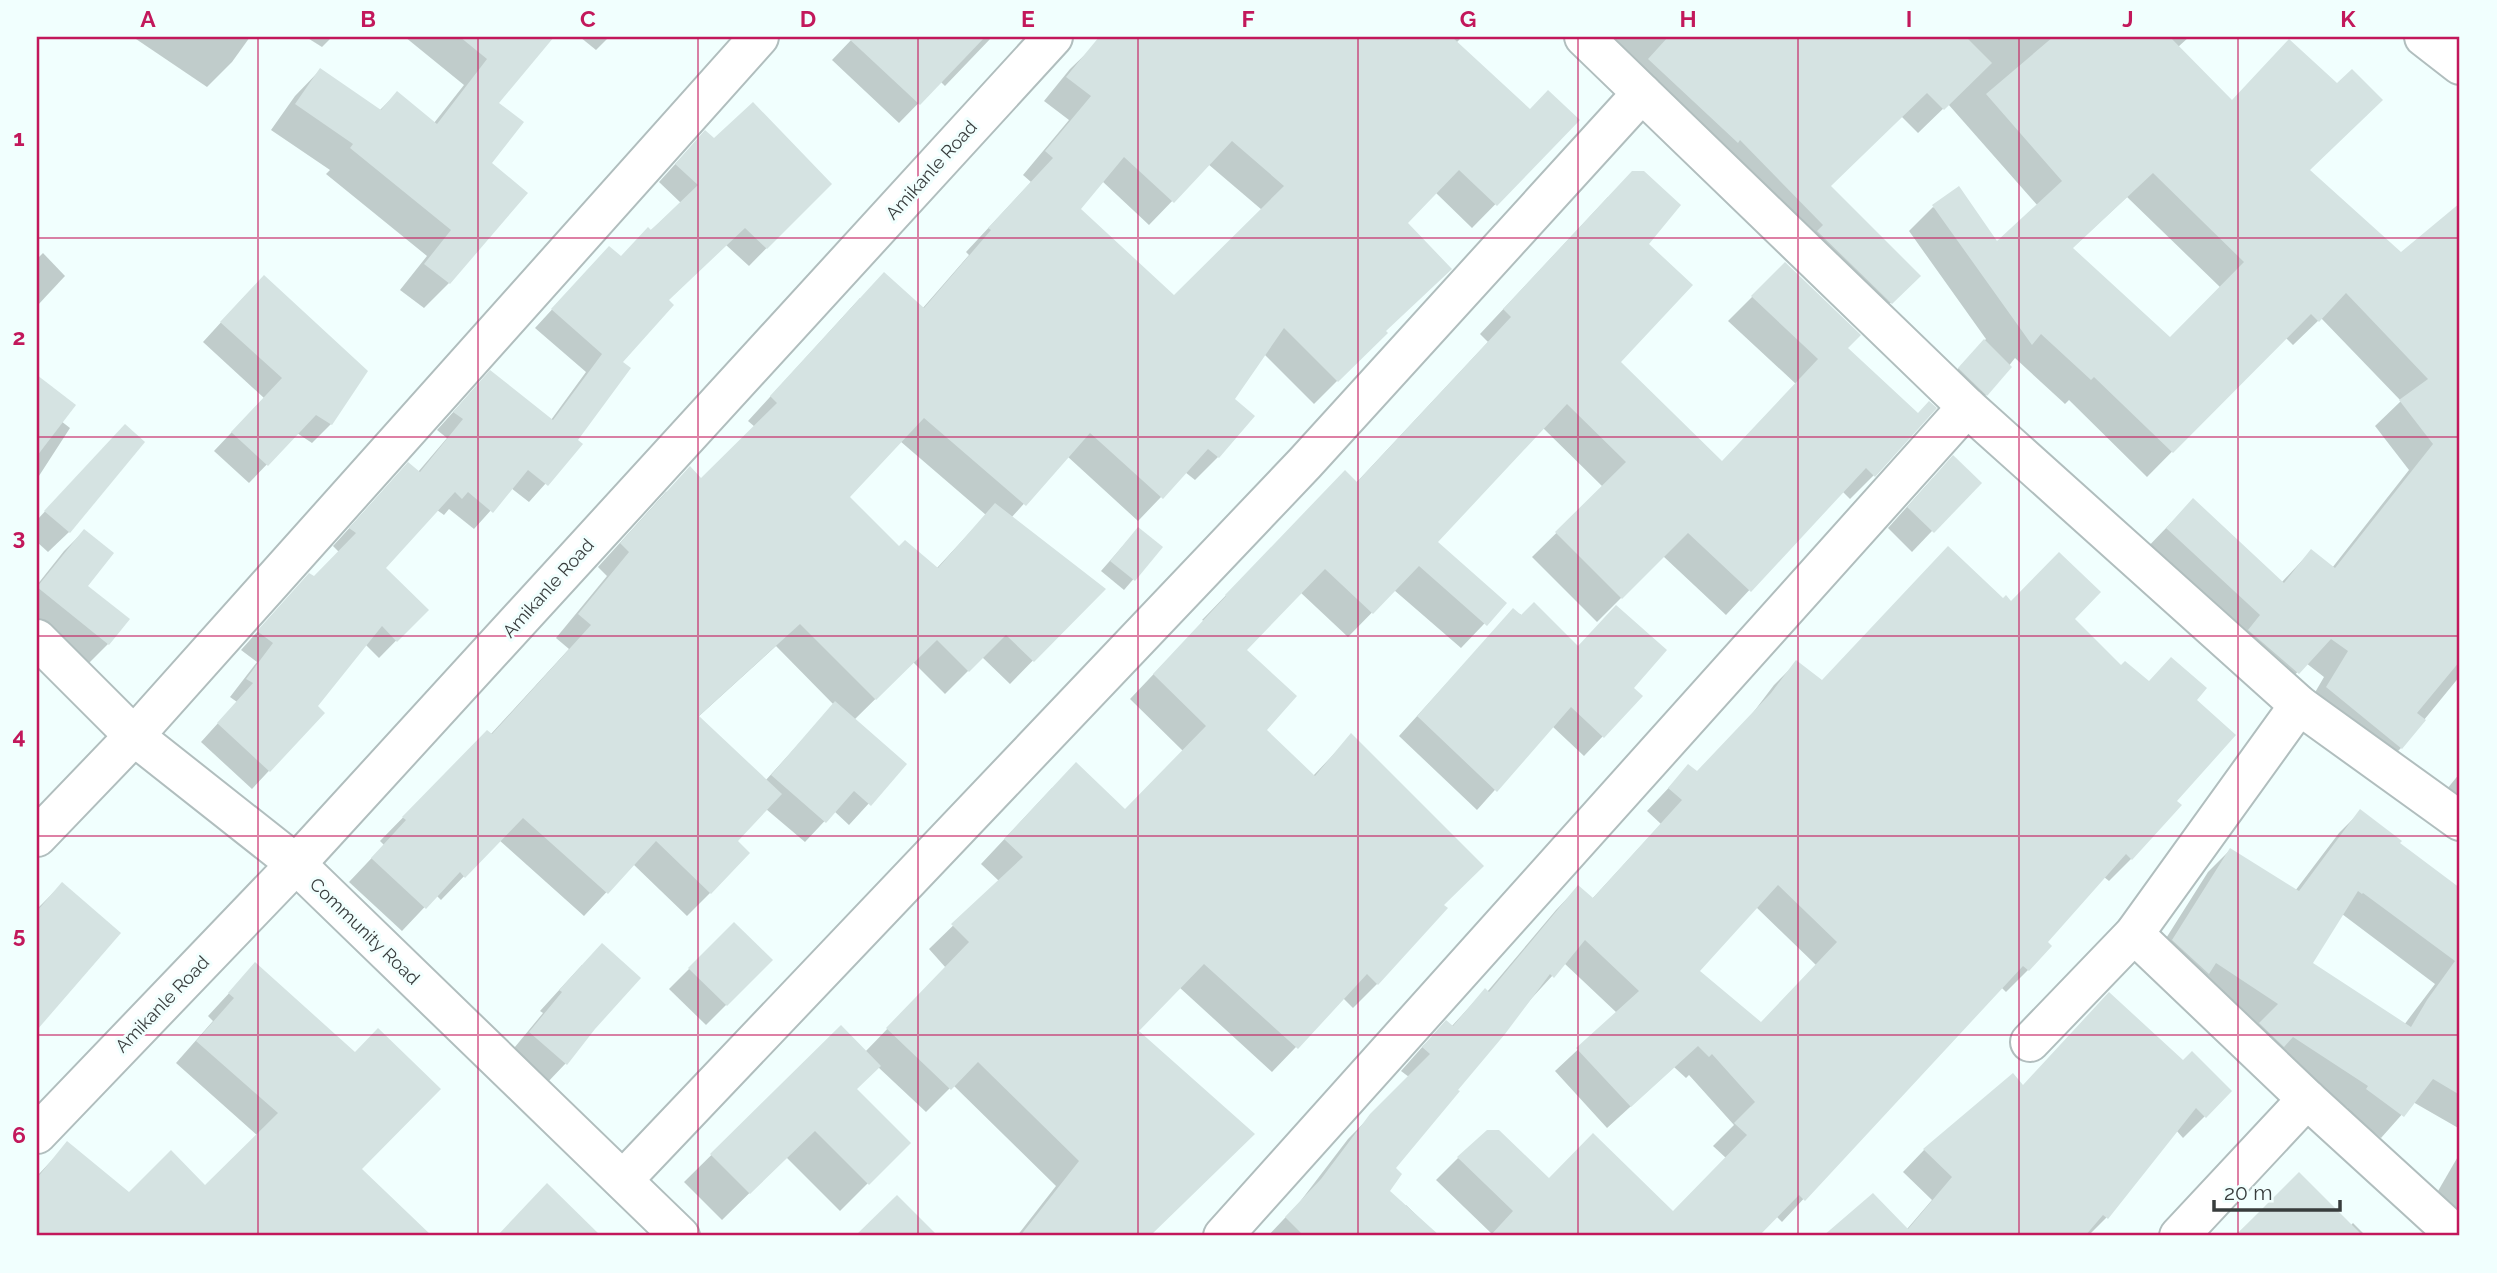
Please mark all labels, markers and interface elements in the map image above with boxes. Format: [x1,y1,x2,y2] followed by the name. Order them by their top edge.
[140,5,156,32] text: A
[360,5,376,32] text: B
[580,5,596,32] text: C
[800,5,816,32] text: D
[1021,5,1035,32] text: E
[1241,5,1255,32] text: F
[1460,5,1476,32] text: G
[1679,5,1697,32] text: H
[1906,5,1912,32] text: I
[2122,5,2134,32] text: J
[2340,5,2356,32] text: K
[881,116,981,224] street label: Amikanle Road
[13,124,25,151] text: 1
[13,323,25,350] text: 2
[13,523,25,550] text: 3
[498,534,598,642] street label: Amikanle Road
[12,722,26,749] text: 4
[306,873,424,989] street label: Community Road
[13,921,26,948] text: 5
[111,952,213,1056] street label: Amikanle Road
[12,1121,26,1148] text: 6
[2214,1168,2340,1212] scale bar
[2224,1180,2272,1205] text: 20 m

